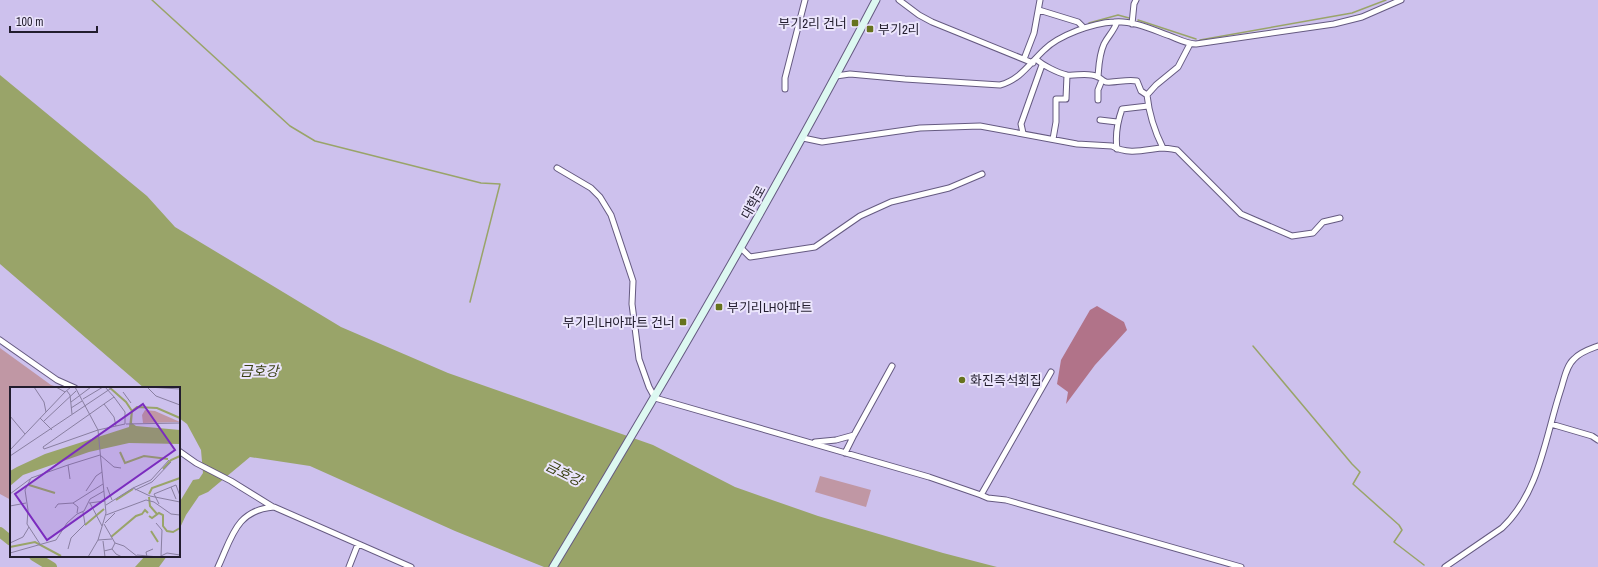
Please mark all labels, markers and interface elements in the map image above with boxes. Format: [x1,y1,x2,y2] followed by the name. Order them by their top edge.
[10,8,97,34] scale bar
[16,14,43,30] text: 100 m
[778,15,847,32] place label: 부기2리 건너
[850,18,860,28] marker: 부기2리 건너
[878,21,920,38] place label: 부기2리
[865,24,875,34] marker: 부기2리
[737,182,770,222] street label: 대학로
[727,299,812,316] place label: 부기리LH아파트
[714,302,724,312] marker: 부기리LH아파트
[563,314,675,331] place label: 부기리LH아파트 건너
[678,317,688,327] marker: 부기리LH아파트 건너
[240,362,280,380] water label: 금호강
[970,372,1042,389] place label: 화진즉석회집
[957,375,967,385] marker: 화진즉석회집
[10,387,180,557] inset map
[543,456,587,491] water label: 금호강

